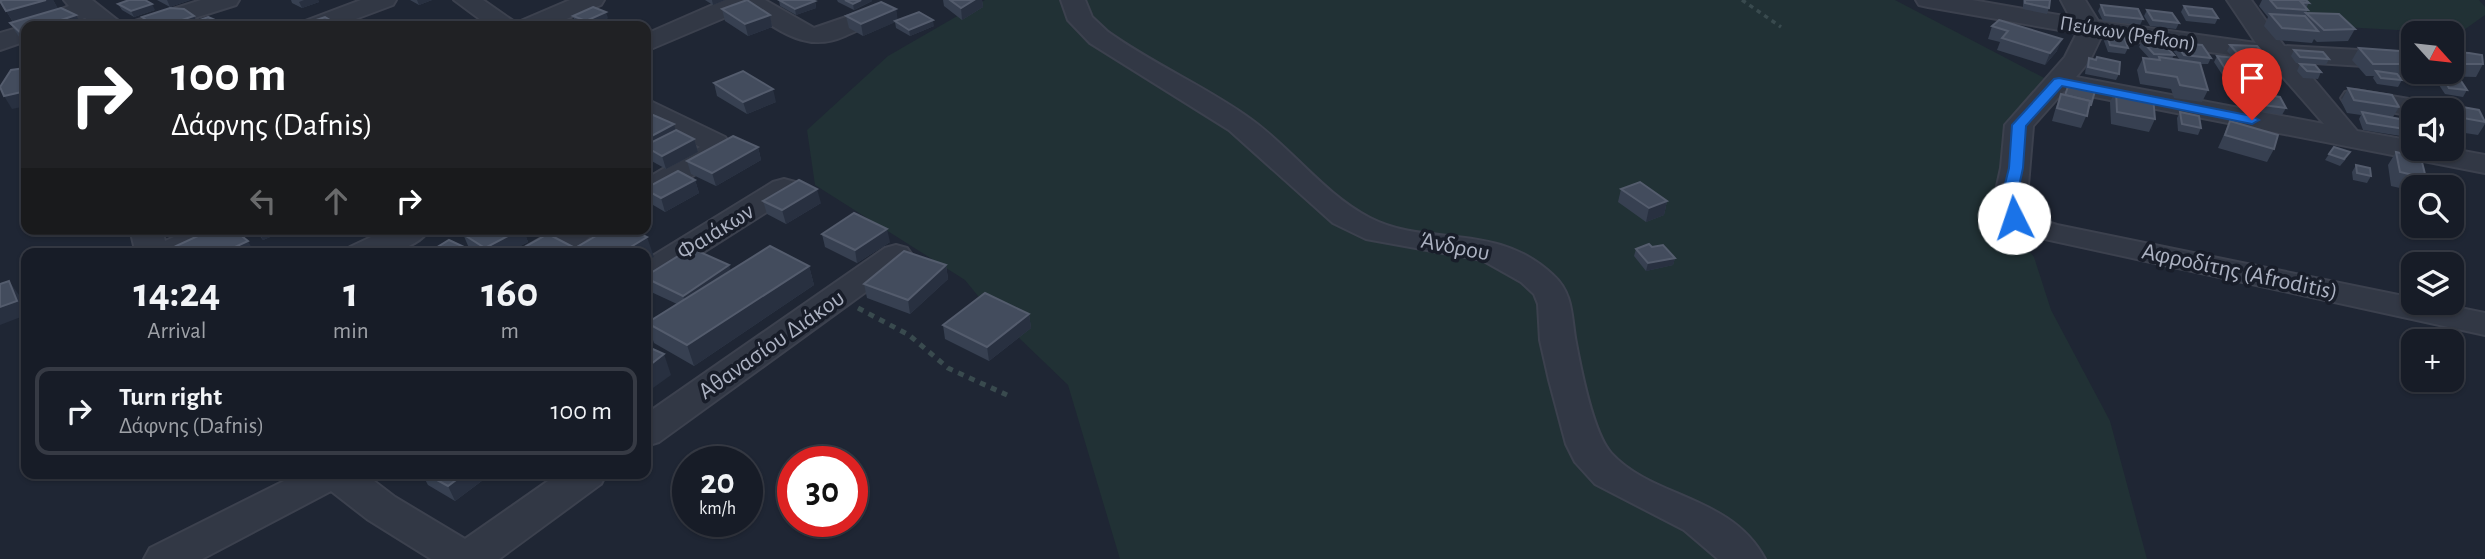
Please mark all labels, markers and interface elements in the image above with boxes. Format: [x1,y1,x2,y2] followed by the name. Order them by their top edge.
[2058,12,2198,55] street label: Πεύκων (Pefkon)
[2401,21,2464,84] north arrow
[2401,21,2464,392] map controls
[2222,48,2282,120] pin
[56,49,147,140] icon: right
[171,51,287,100] text: 100 m
[2233,59,2271,97] icon: arrive
[2401,98,2464,161] button: sound
[171,109,373,141] text: Δάφνης (Dafnis)
[2401,175,2464,238] button: search
[1977,181,2051,255] position arrow
[244,182,282,220] icon: left
[317,182,355,220] icon: ahead
[390,182,428,220] icon: right
[673,199,758,265] street label: Φαιάκων
[1418,228,1492,266] street label: Άνδρου
[2140,239,2340,304] street label: Αφροδίτης (Afroditis)
[2401,252,2464,315] button: layers
[134,272,220,314] text: 14:24
[343,272,358,314] text: 1
[481,272,538,314] text: 160
[694,286,849,404] street label: Αθανασίου Διάκου
[147,320,206,343] text: Arrival
[333,320,369,343] text: min
[501,320,519,343] text: m
[2401,329,2464,392] button: +
[119,384,222,410] text: Turn right
[60,392,98,430] icon: right
[551,398,612,424] text: 100 m
[119,415,264,438] text: Δάφνης (Dafnis)
[777,446,868,537] speed limit sign: 30
[700,465,735,500] text: 20
[699,500,736,518] text: km/h

